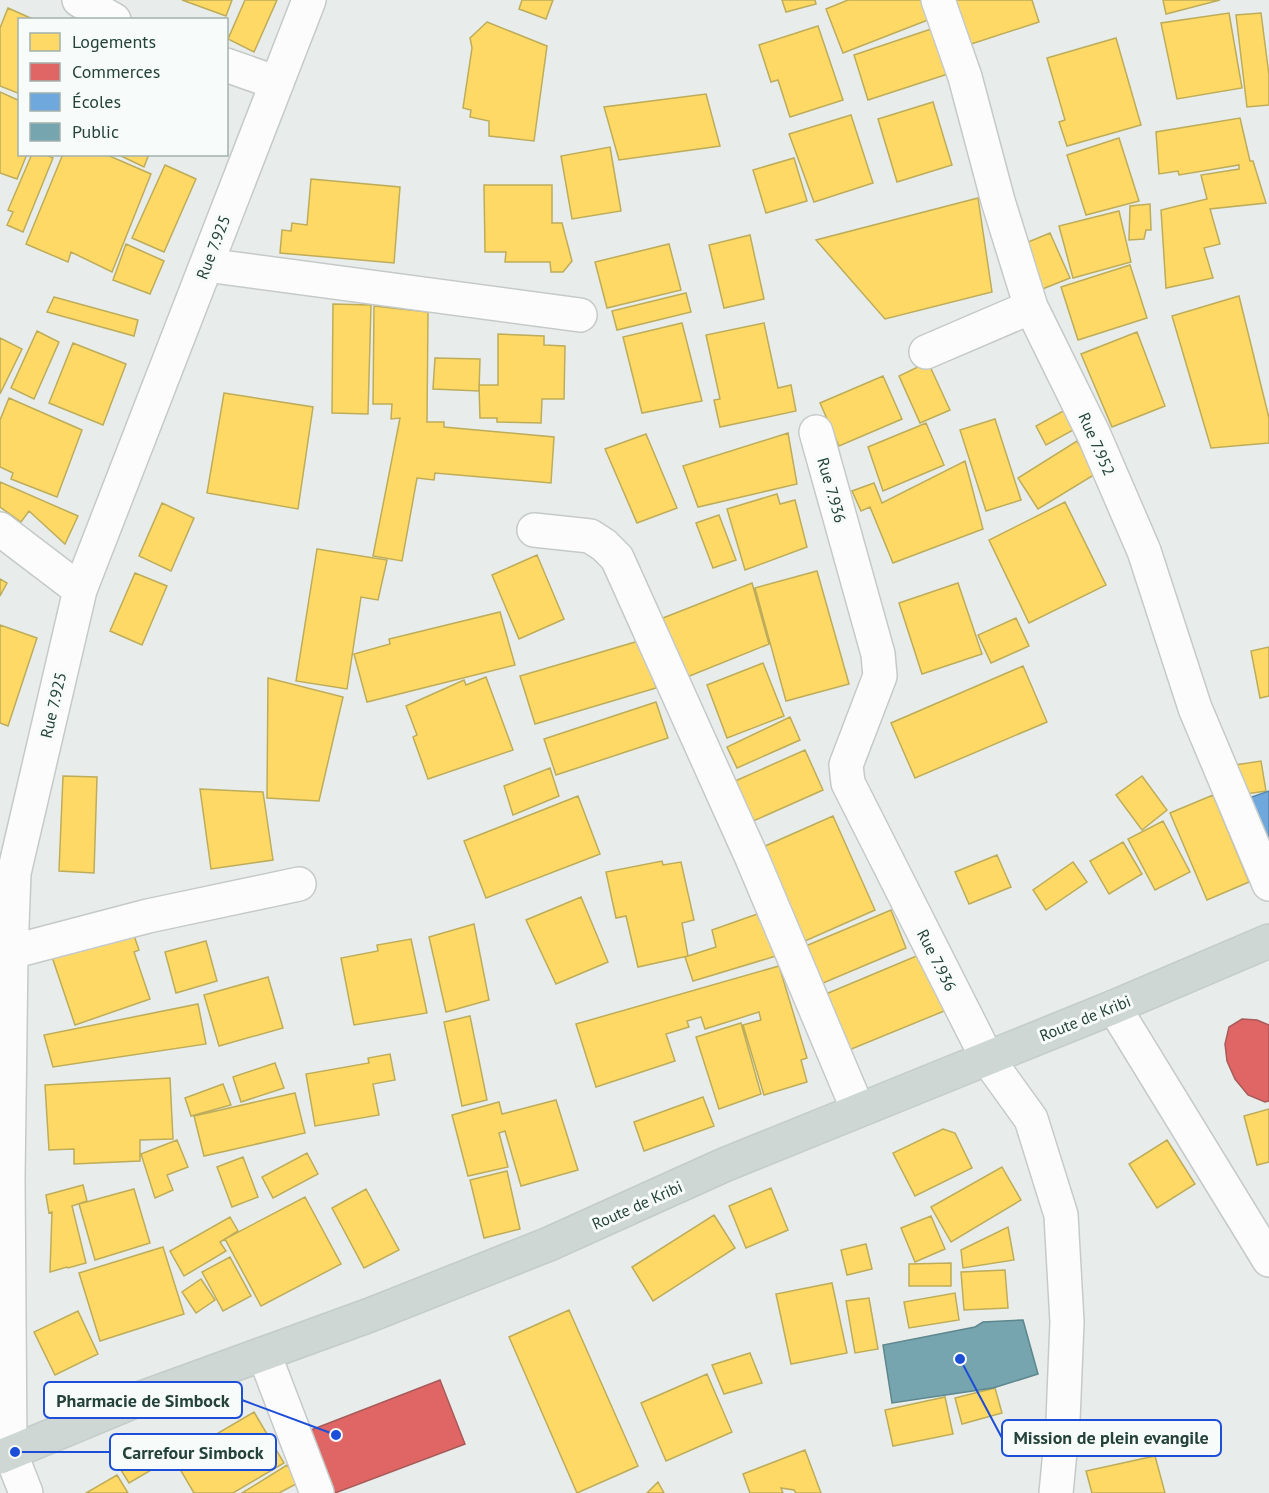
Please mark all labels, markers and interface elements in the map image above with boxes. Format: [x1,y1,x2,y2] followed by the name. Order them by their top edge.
[18,18,228,156] legend
[72,30,156,53] text: Logements
[72,60,160,83] text: Commerces
[72,90,121,113] text: Écoles
[72,120,119,143] text: Public
[192,212,234,282] street label: Rue 7.925
[1074,409,1120,479] street label: Rue 7.952
[813,455,851,525] street label: Rue 7.936
[36,670,70,740] street label: Rue 7.925
[913,926,961,994] street label: Rue 7.936
[1036,991,1134,1045] street label: Route de Kribi
[589,1176,685,1234] street label: Route de Kribi
[44,1382,242,1418] callout: Pharmacie de Simbock
[56,1389,230,1412] text: Pharmacie de Simbock
[1002,1420,1221,1456] callout: Mission de plein evangile
[1013,1426,1209,1449] text: Mission de plein evangile
[110,1434,276,1470] callout: Carrefour Simbock
[122,1441,264,1464] text: Carrefour Simbock

